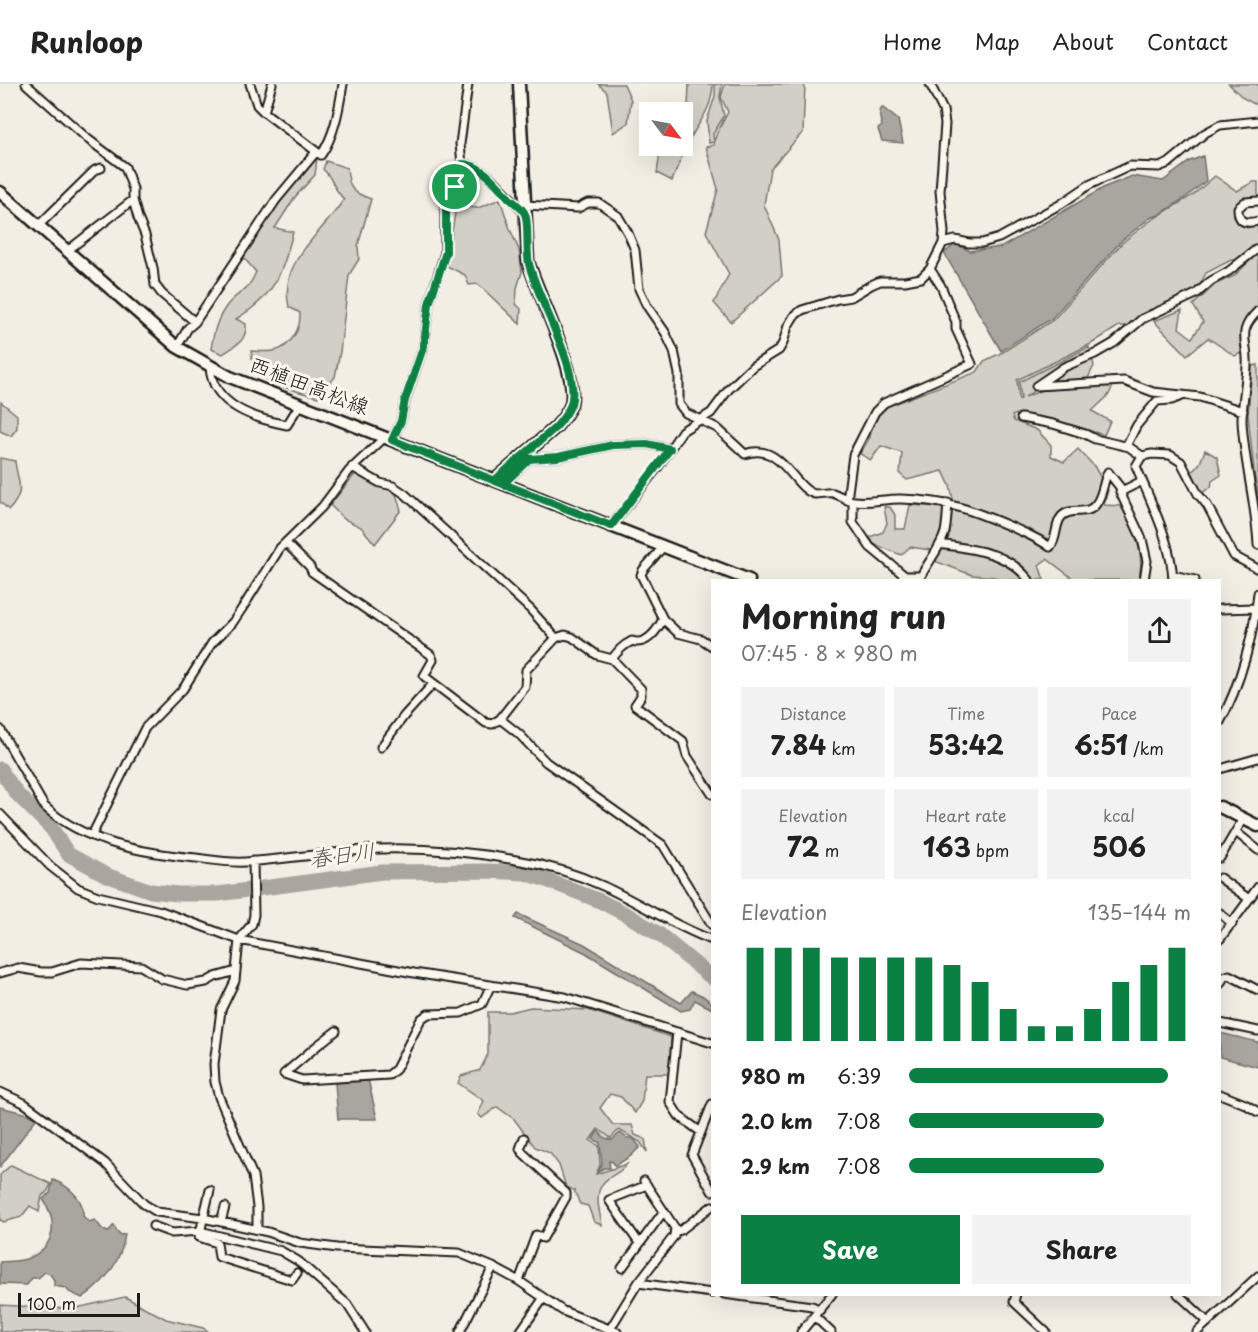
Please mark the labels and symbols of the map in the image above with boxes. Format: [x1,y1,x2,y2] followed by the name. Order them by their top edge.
[639,102,693,156] north arrow
[429,161,480,212] pin
[245,347,374,422] street label: 西植田高松線
[307,833,377,874] water label: 春日川
[18,1290,140,1318] scale bar

